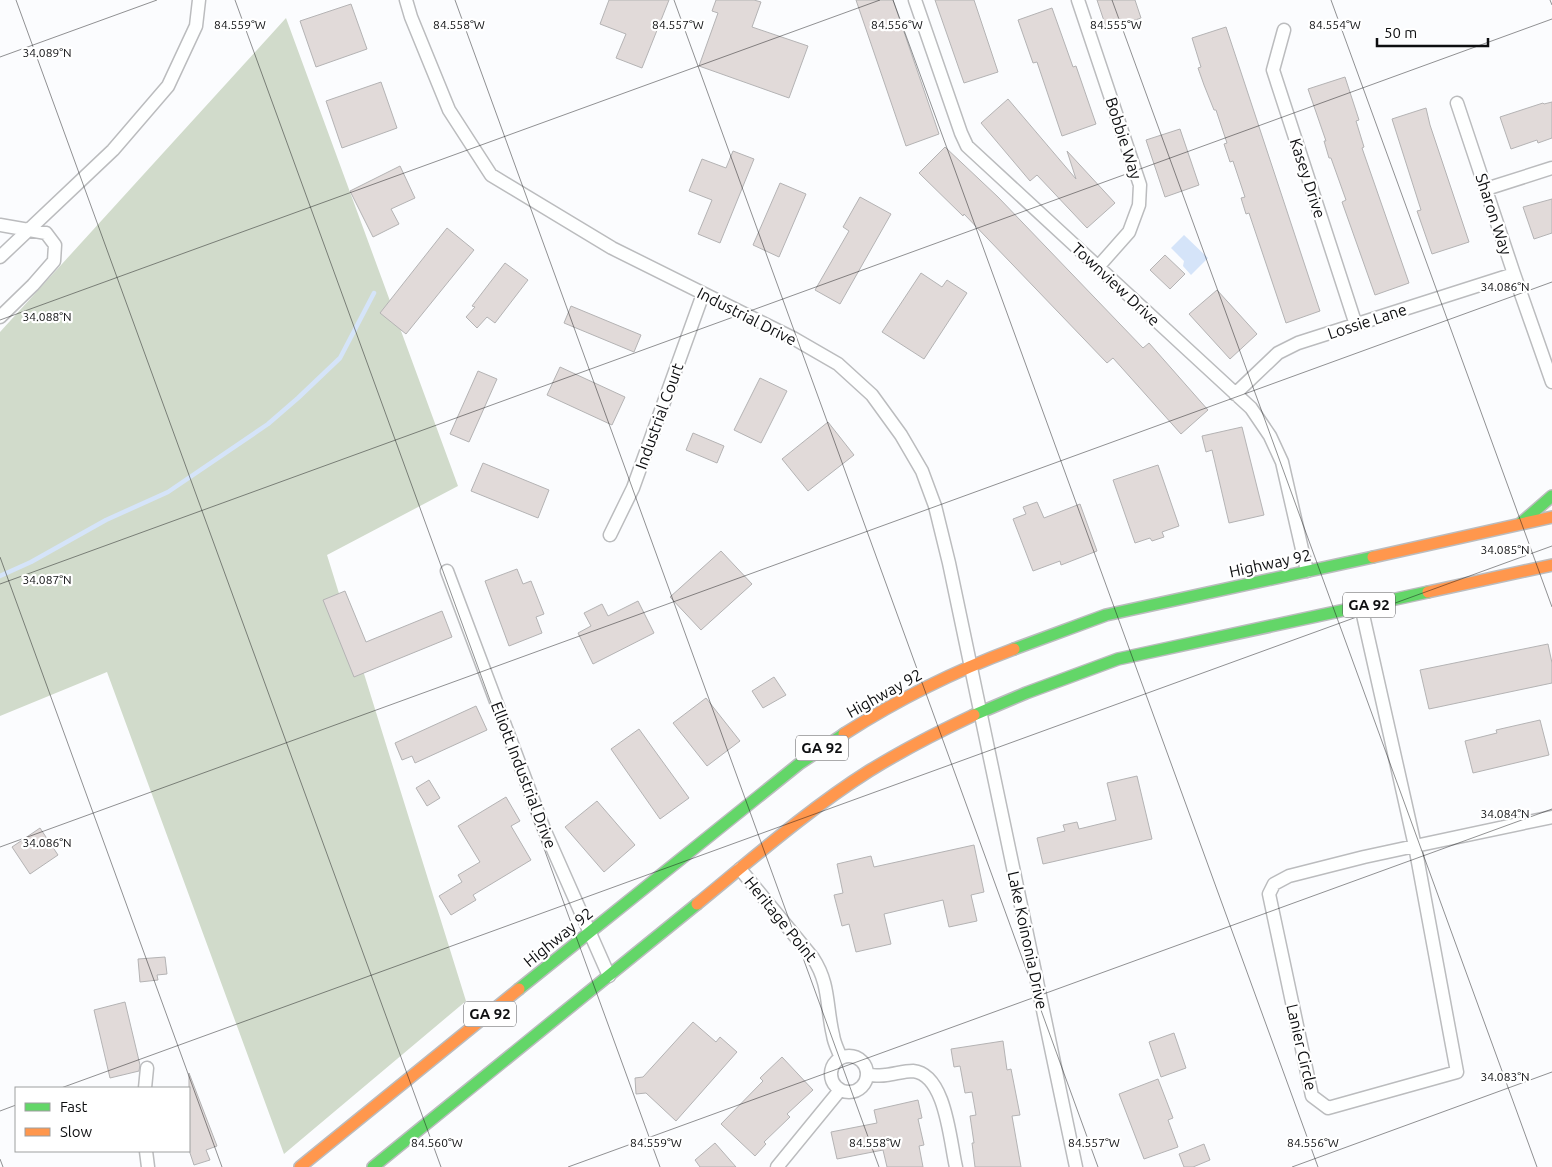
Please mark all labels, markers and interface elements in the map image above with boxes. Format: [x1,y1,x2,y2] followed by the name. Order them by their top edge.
[1377,15,1488,47] scale bar
[214,18,266,31] text: 84.559°W
[433,18,485,31] text: 84.558°W
[652,18,704,31] text: 84.557°W
[871,18,923,31] text: 84.556°W
[1090,18,1142,31] text: 84.555°W
[1309,18,1361,31] text: 84.554°W
[1384,24,1417,41] text: 50 m
[22,46,72,59] text: 34.089°N
[1102,95,1146,181] street label: Bobbie Way
[1287,136,1329,220] street label: Kasey Drive
[1472,171,1516,257] street label: Sharon Way
[1068,239,1164,329] street label: Townview Drive
[1480,280,1530,293] text: 34.086°N
[694,283,800,349] street label: Industrial Drive
[1325,300,1409,342] street label: Lossie Lane
[22,310,72,323] text: 34.088°N
[631,360,687,472] street label: Industrial Court
[1480,543,1530,556] text: 34.085°N
[1227,546,1313,580] street label: Highway 92
[22,573,72,586] text: 34.087°N
[1343,592,1395,618] road number: GA 92
[843,665,925,721] street label: Highway 92
[488,699,560,851] street label: Elliott Industrial Drive
[796,736,848,760] road number: GA 92
[1480,807,1530,820] text: 34.084°N
[22,836,72,849] text: 34.086°N
[1005,869,1051,1011] street label: Lake Koinonia Drive
[741,873,821,966] street label: Heritage Point
[520,904,596,970] street label: Highway 92
[464,1002,516,1026] road number: GA 92
[1283,1002,1321,1092] street label: Lanier Circle
[1480,1070,1530,1083] text: 34.083°N
[15,1087,190,1152] legend
[60,1098,88,1115] text: Fast
[60,1123,93,1140] text: Slow
[411,1136,463,1149] text: 84.560°W
[630,1136,682,1149] text: 84.559°W
[849,1136,901,1149] text: 84.558°W
[1068,1136,1120,1149] text: 84.557°W
[1287,1136,1339,1149] text: 84.556°W

